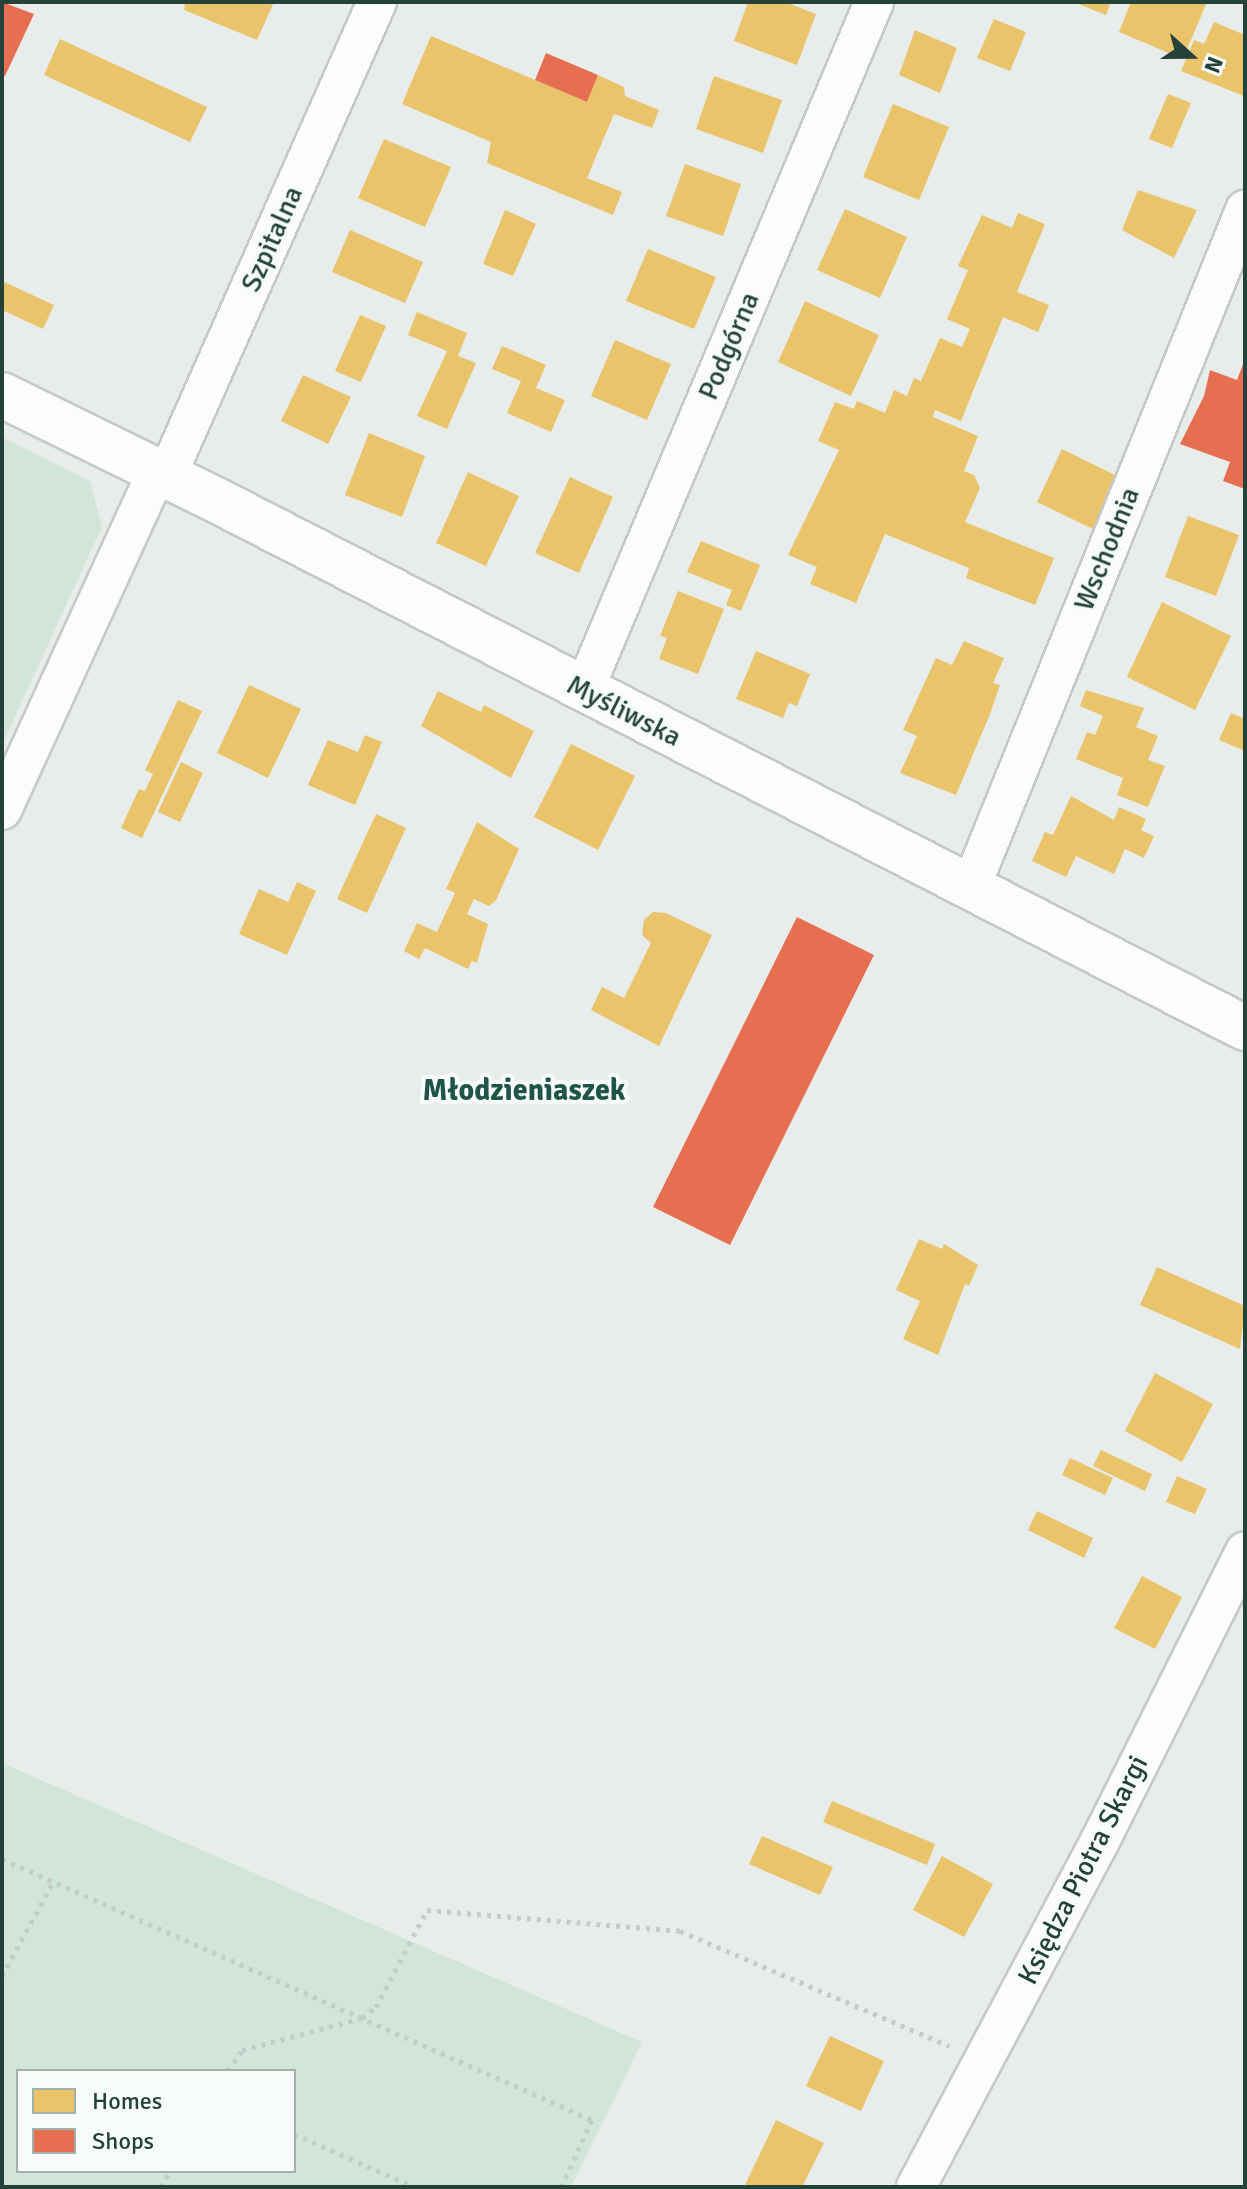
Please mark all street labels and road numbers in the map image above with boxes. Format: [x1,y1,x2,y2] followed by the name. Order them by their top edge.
[234,181,310,297] street label: Szpitalna
[691,287,767,405] street label: Podgórna
[1067,482,1147,616] street label: Wschodnia
[561,668,687,754] street label: Myśliwska
[1011,1750,1155,1990] street label: Księdza Piotra Skargi

